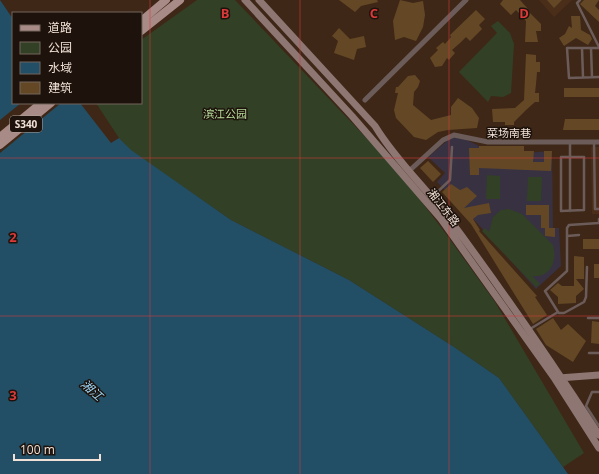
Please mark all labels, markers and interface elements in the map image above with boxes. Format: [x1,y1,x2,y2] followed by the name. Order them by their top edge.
[221,4,230,22] text: B
[370,4,378,22] text: C
[519,4,529,22] text: D
[12,12,142,104] legend
[48,19,72,36] text: 道路
[48,39,72,56] text: 公园
[48,59,72,76] text: 水域
[48,79,72,96] text: 建筑
[203,106,247,121] park label: 滨江公园
[10,116,42,132] road number: S340
[487,125,531,140] street label: 菜场南巷
[425,185,463,229] street label: 湘江东路
[9,228,17,246] text: 2
[77,376,108,406] water label: 湘江
[9,386,17,404] text: 3
[14,436,100,462] scale bar
[20,441,55,458] text: 100 m

